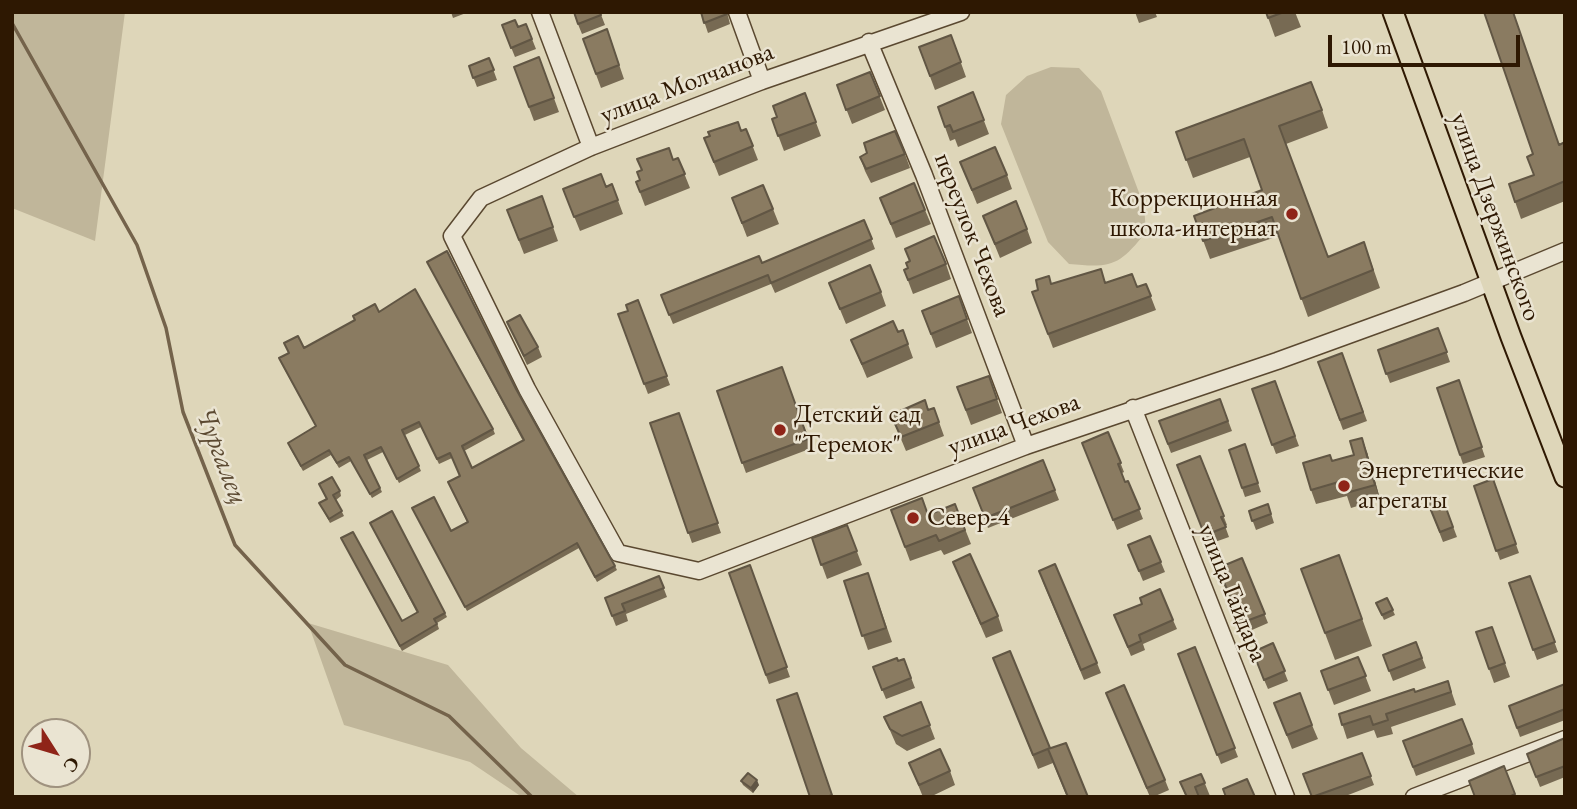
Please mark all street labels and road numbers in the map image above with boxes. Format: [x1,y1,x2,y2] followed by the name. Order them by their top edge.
[596,37,778,131] street label: улица Молчанова
[1443,108,1547,326] street label: улица Дзержинского
[926,149,1018,321] street label: переулок Чехова
[944,387,1084,463] street label: улица Чехова
[1190,519,1274,667] street label: улица Гайдара

